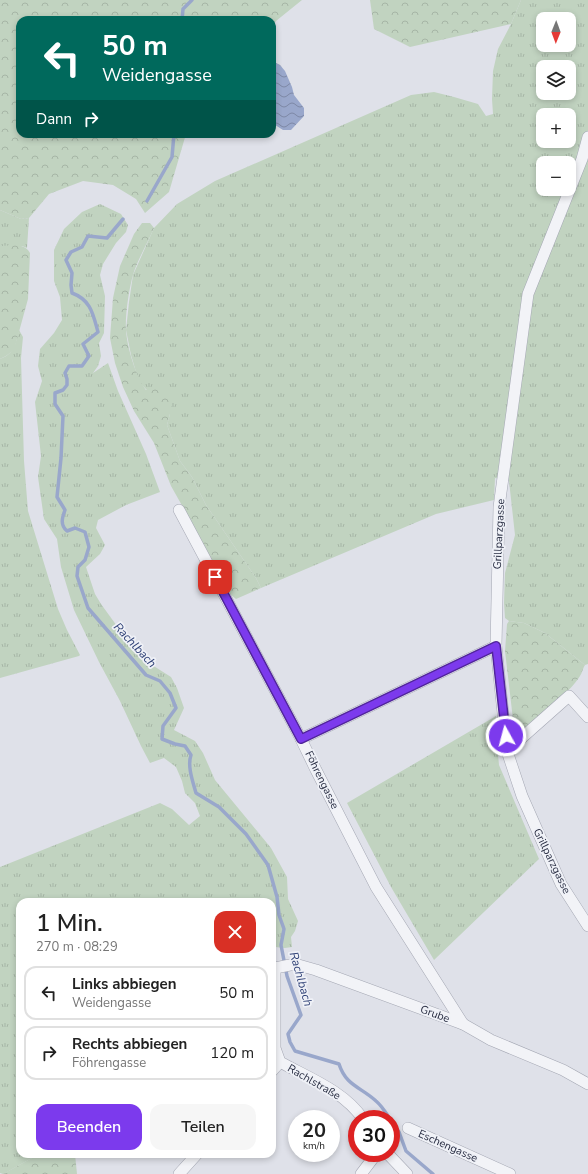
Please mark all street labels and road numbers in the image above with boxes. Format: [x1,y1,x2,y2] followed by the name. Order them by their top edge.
[490,498,508,570] street label: Grillparzgasse
[301,748,343,812] street label: Föhrengasse
[530,826,574,896] street label: Grillparzgasse
[418,1002,452,1026] street label: Grube
[285,1061,343,1103] street label: Rachlstraße
[416,1126,480,1166] street label: Eschengasse

